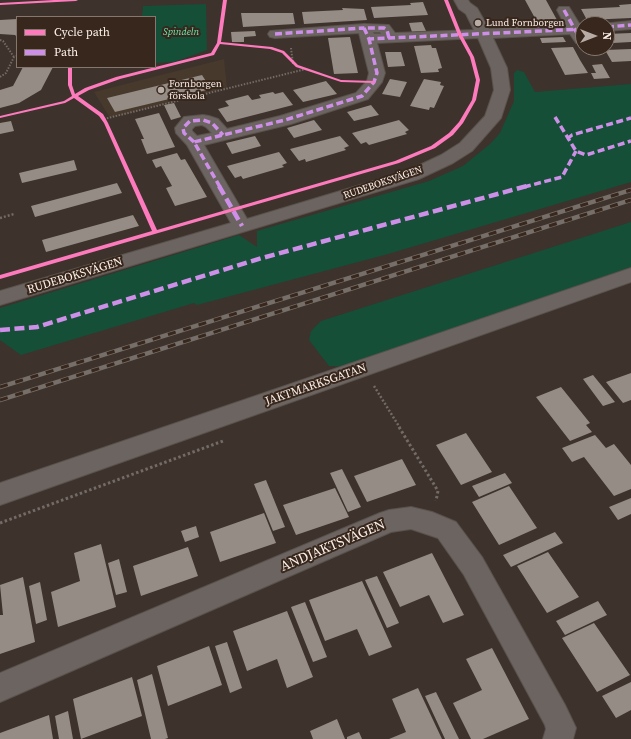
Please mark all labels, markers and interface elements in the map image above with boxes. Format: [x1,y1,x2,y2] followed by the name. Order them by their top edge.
[16,16,156,68] legend
[575,16,615,56] north arrow
[486,17,564,29] place label: Lund Fornborgen
[473,18,483,28] marker: Lund Fornborgen
[54,24,110,40] text: Cycle path
[163,26,199,38] park label: Spindeln
[599,32,614,40] text: N
[54,44,78,60] text: Path
[169,78,222,102] place label: Fornborgen förskola
[156,85,166,95] marker: Fornborgen förskola
[342,164,424,202] street label: RUDEBOKSVÄGEN
[26,255,124,297] street label: RUDEBOKSVÄGEN
[263,361,369,409] street label: JAKTMARKSGATAN
[278,516,388,576] street label: ANDJAKTSVÄGEN

